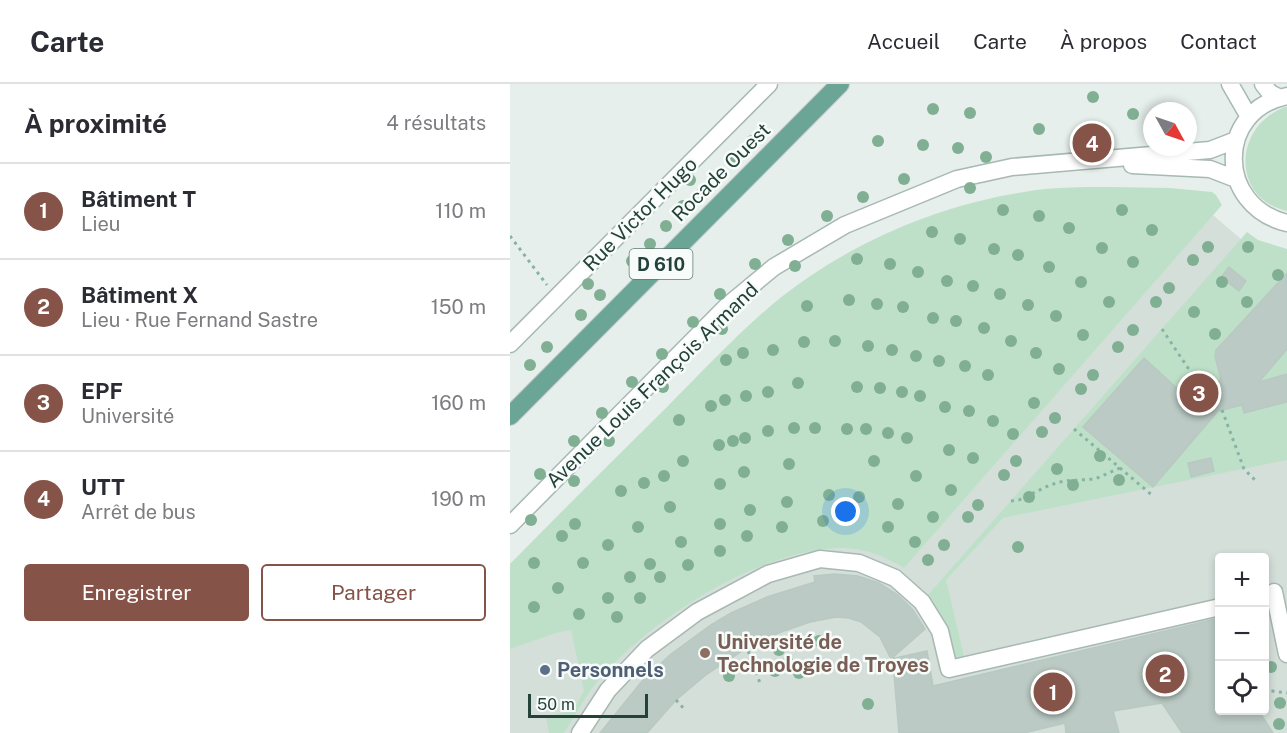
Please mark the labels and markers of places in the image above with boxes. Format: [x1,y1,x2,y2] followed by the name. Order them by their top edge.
[1072,120,1112,166] pin: 4
[1180,370,1218,416] pin: 3
[717,630,929,677] place label: Université de Technologie de Troyes
[698,646,712,660] marker: Université de Technologie de Troyes
[1146,652,1184,696] pin: 2
[557,658,664,682] place label: Personnels
[538,663,552,677] marker: Personnels
[1034,670,1072,714] pin: 1

